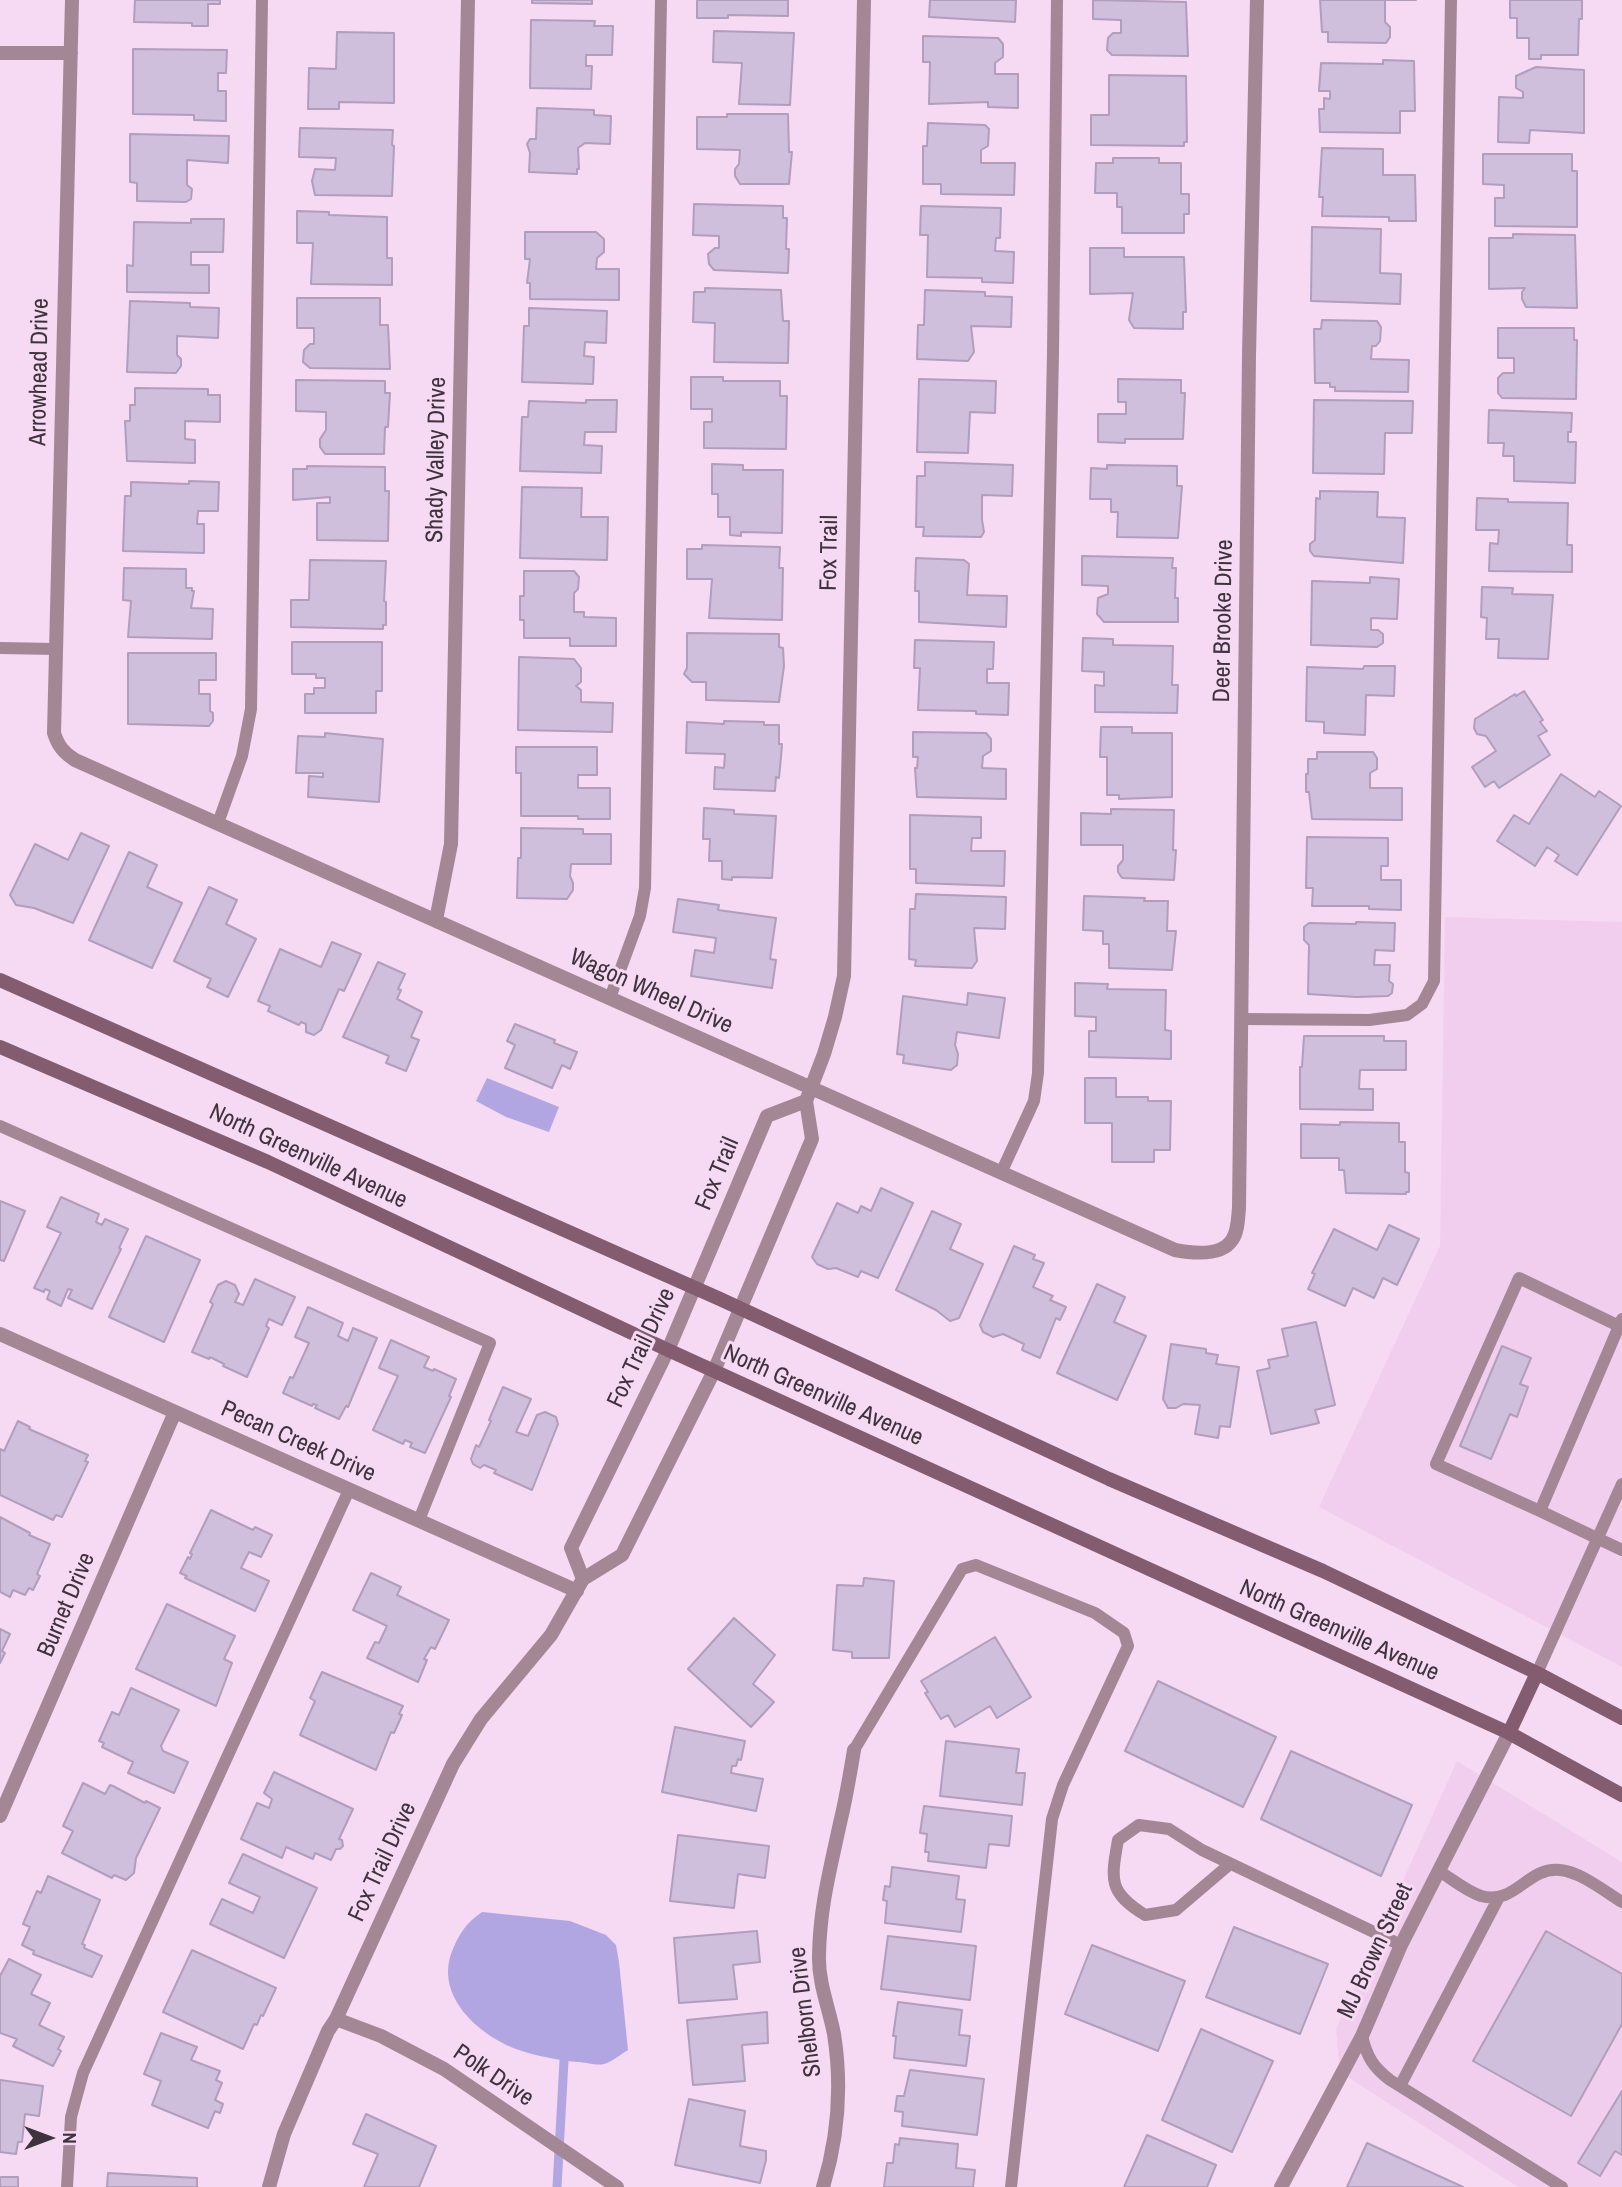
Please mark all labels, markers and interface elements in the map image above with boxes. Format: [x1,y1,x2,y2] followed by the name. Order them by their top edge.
[24,298,56,446] street label: Arrowhead Drive
[421,377,453,543] street label: Shady Valley Drive
[815,515,845,591] street label: Fox Trail
[1208,539,1240,703] street label: Deer Brooke Drive
[565,943,737,1041] street label: Wagon Wheel Drive
[204,1098,412,1216] street label: North Greenville Avenue
[690,1133,746,1215] street label: Fox Trail
[602,1284,682,1412] street label: Fox Trail Drive
[719,1339,927,1453] street label: North Greenville Avenue
[216,1395,380,1489] street label: Pecan Creek Drive
[32,1549,102,1661] street label: Burnet Drive
[1235,1574,1443,1688] street label: North Greenville Avenue
[343,1798,423,1926] street label: Fox Trail Drive
[1332,1879,1420,2023] street label: MJ Brown Street
[784,1945,828,2079] street label: Shelborn Drive
[447,2039,539,2113] street label: Polk Drive
[14,2103,84,2173] north arrow
[57,2132,83,2144] text: N

